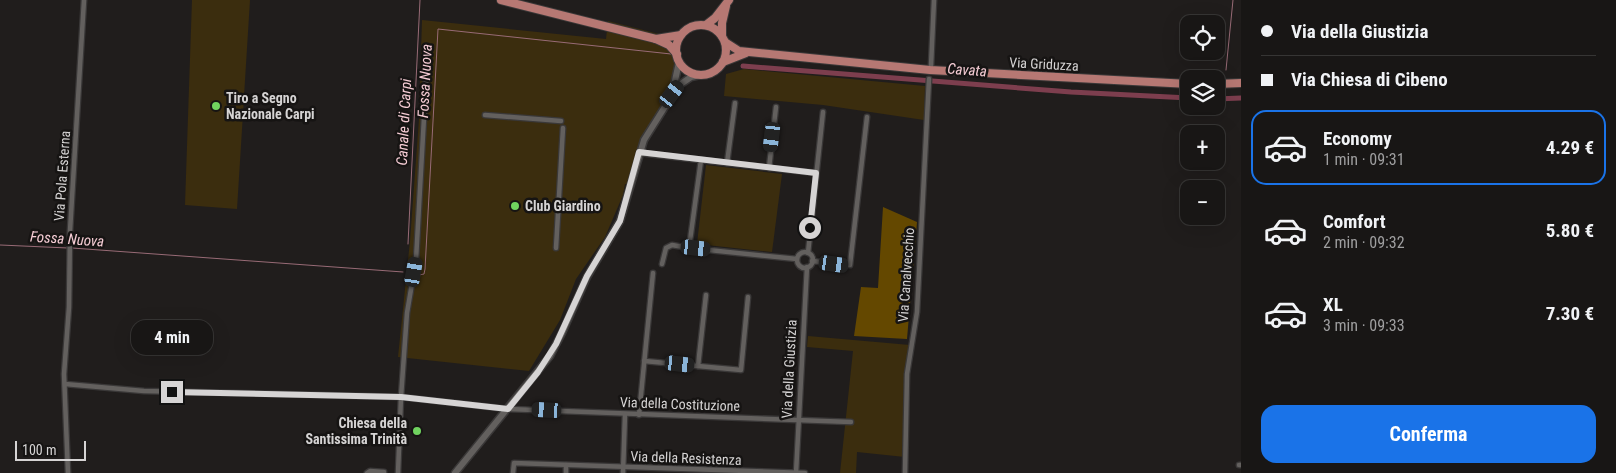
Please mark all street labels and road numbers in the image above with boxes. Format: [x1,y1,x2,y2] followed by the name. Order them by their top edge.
[1009,54,1079,74] street label: Via Griduzza
[51,130,73,222] street label: Via Pola Esterna
[895,227,917,323] street label: Via Canalvecchio
[778,319,800,419] street label: Via della Giustizia
[620,394,741,414] street label: Via della Costituzione
[630,448,742,468] street label: Via della Resistenza

